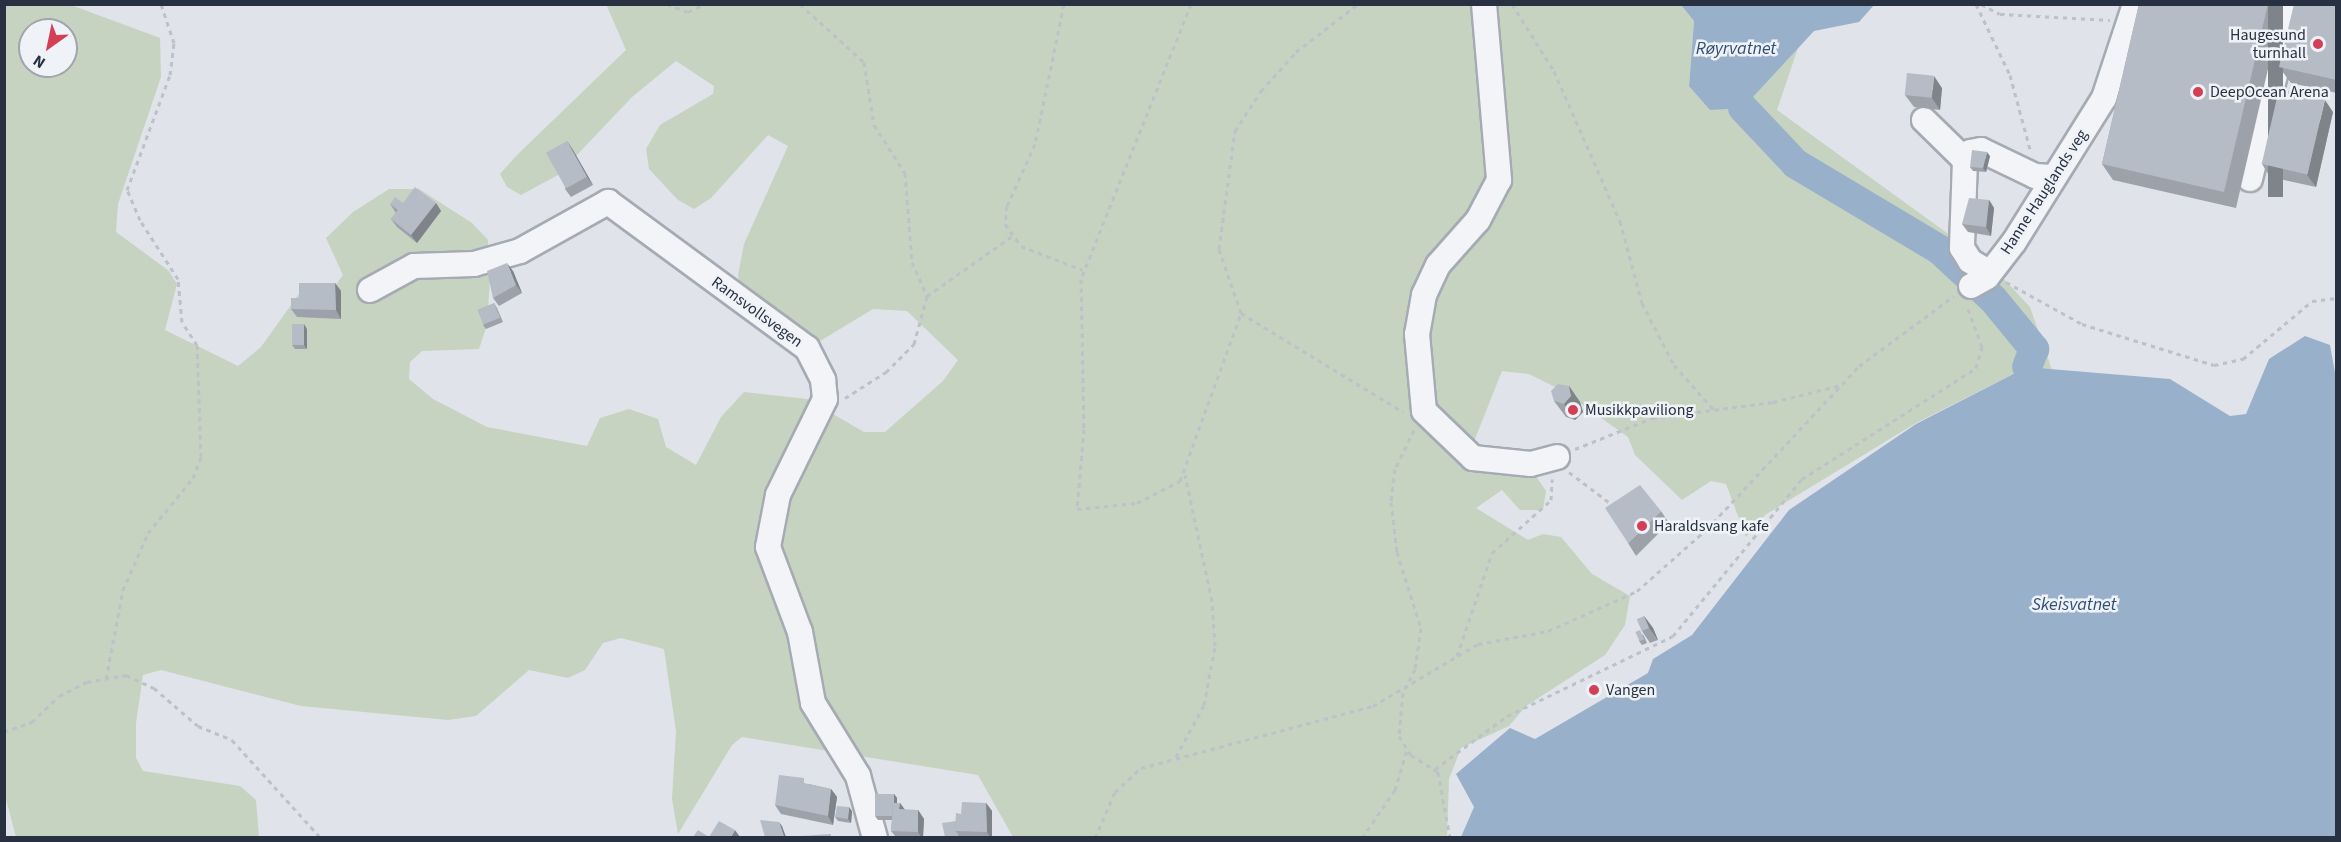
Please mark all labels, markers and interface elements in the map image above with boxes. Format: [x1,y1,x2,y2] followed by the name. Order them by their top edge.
[18,18,78,78] north arrow
[2230,25,2306,63] place label: Haugesund turnhall
[2311,37,2325,51] marker: Haugesund turnhall
[1696,38,1776,60] water label: Røyrvatnet
[29,49,50,74] text: N
[2210,82,2329,102] place label: DeepOcean Arena
[2191,85,2205,99] marker: DeepOcean Arena
[1996,126,2092,258] street label: Hanne Hauglands veg
[708,273,806,351] street label: Ramsvollsvegen
[1585,400,1693,420] place label: Musikkpaviliong
[1566,403,1580,417] marker: Musikkpaviliong
[1654,516,1769,536] place label: Haraldsvang kafe
[1635,519,1649,533] marker: Haraldsvang kafe
[2032,594,2116,616] water label: Skeisvatnet
[1606,680,1655,700] place label: Vangen
[1587,683,1601,697] marker: Vangen

